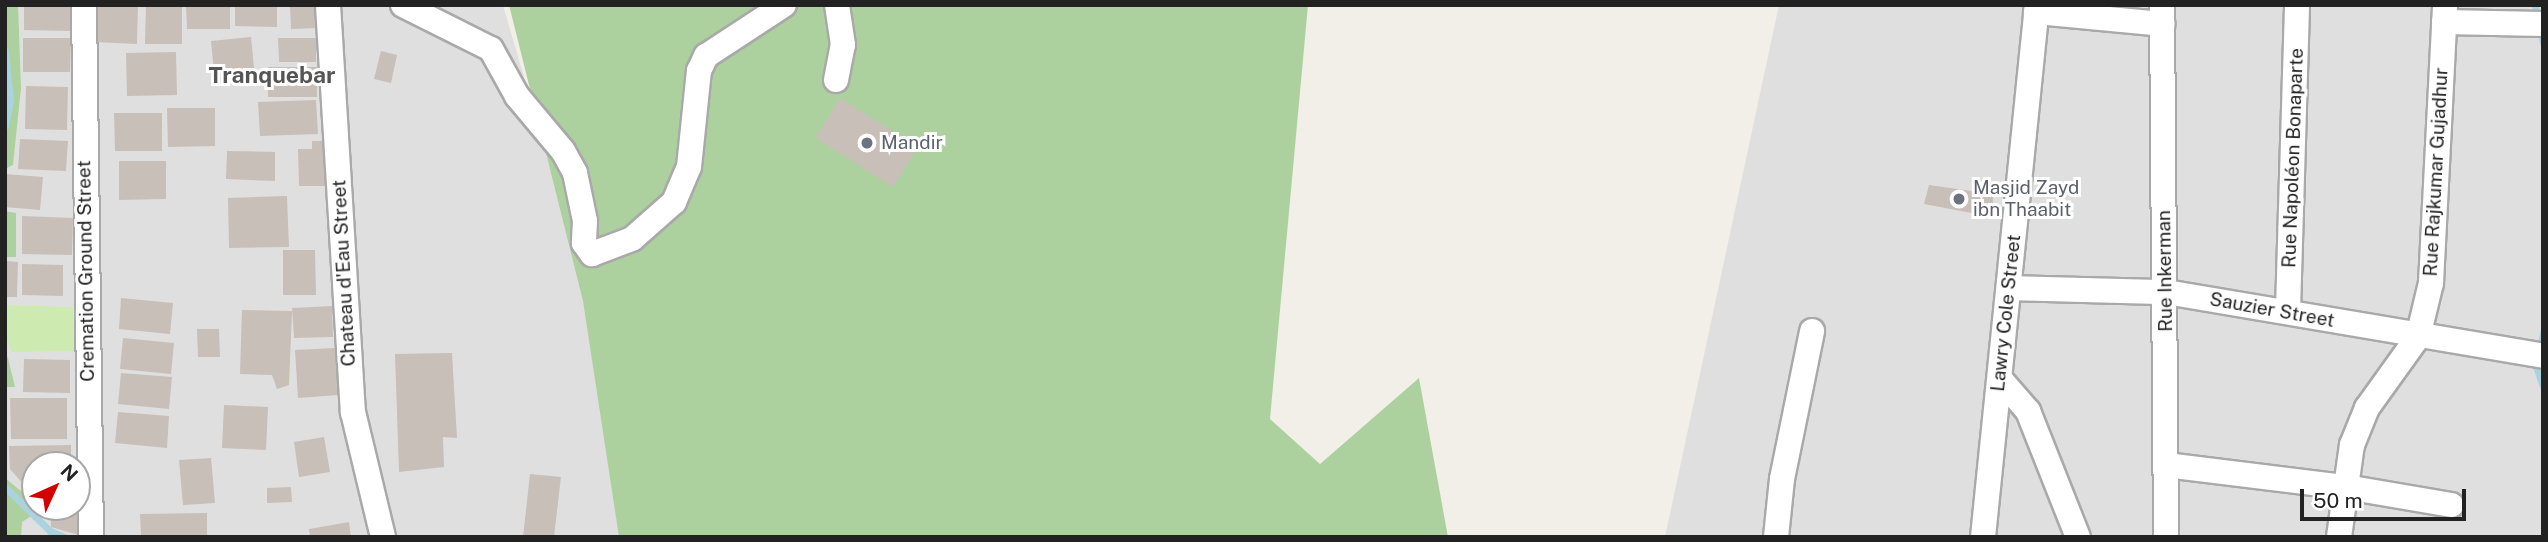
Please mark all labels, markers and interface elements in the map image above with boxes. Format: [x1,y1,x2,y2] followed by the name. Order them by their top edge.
[2278,48,2308,268] street label: Rue Napoléon Bonaparte
[208,61,336,89] district label: Tranquebar
[2419,67,2453,277] street label: Rue Rajkumar Gujadhur
[881,132,943,154] place label: Mandir
[859,135,875,151] marker: Mandir
[73,160,99,382] street label: Cremation Ground Street
[1973,177,2079,221] place label: Masjid Zayd ibn Thaabit
[328,179,360,367] street label: Chateau d'Eau Street
[1951,191,1967,207] marker: Masjid Zayd ibn Thaabit
[2153,210,2177,332] street label: Rue Inkerman
[1986,233,2026,393] street label: Lawry Cole Street
[2208,288,2336,332] street label: Sauzier Street
[21,451,91,521] north arrow
[56,460,82,486] text: N
[2303,476,2469,520] scale bar
[2313,488,2363,513] text: 50 m

